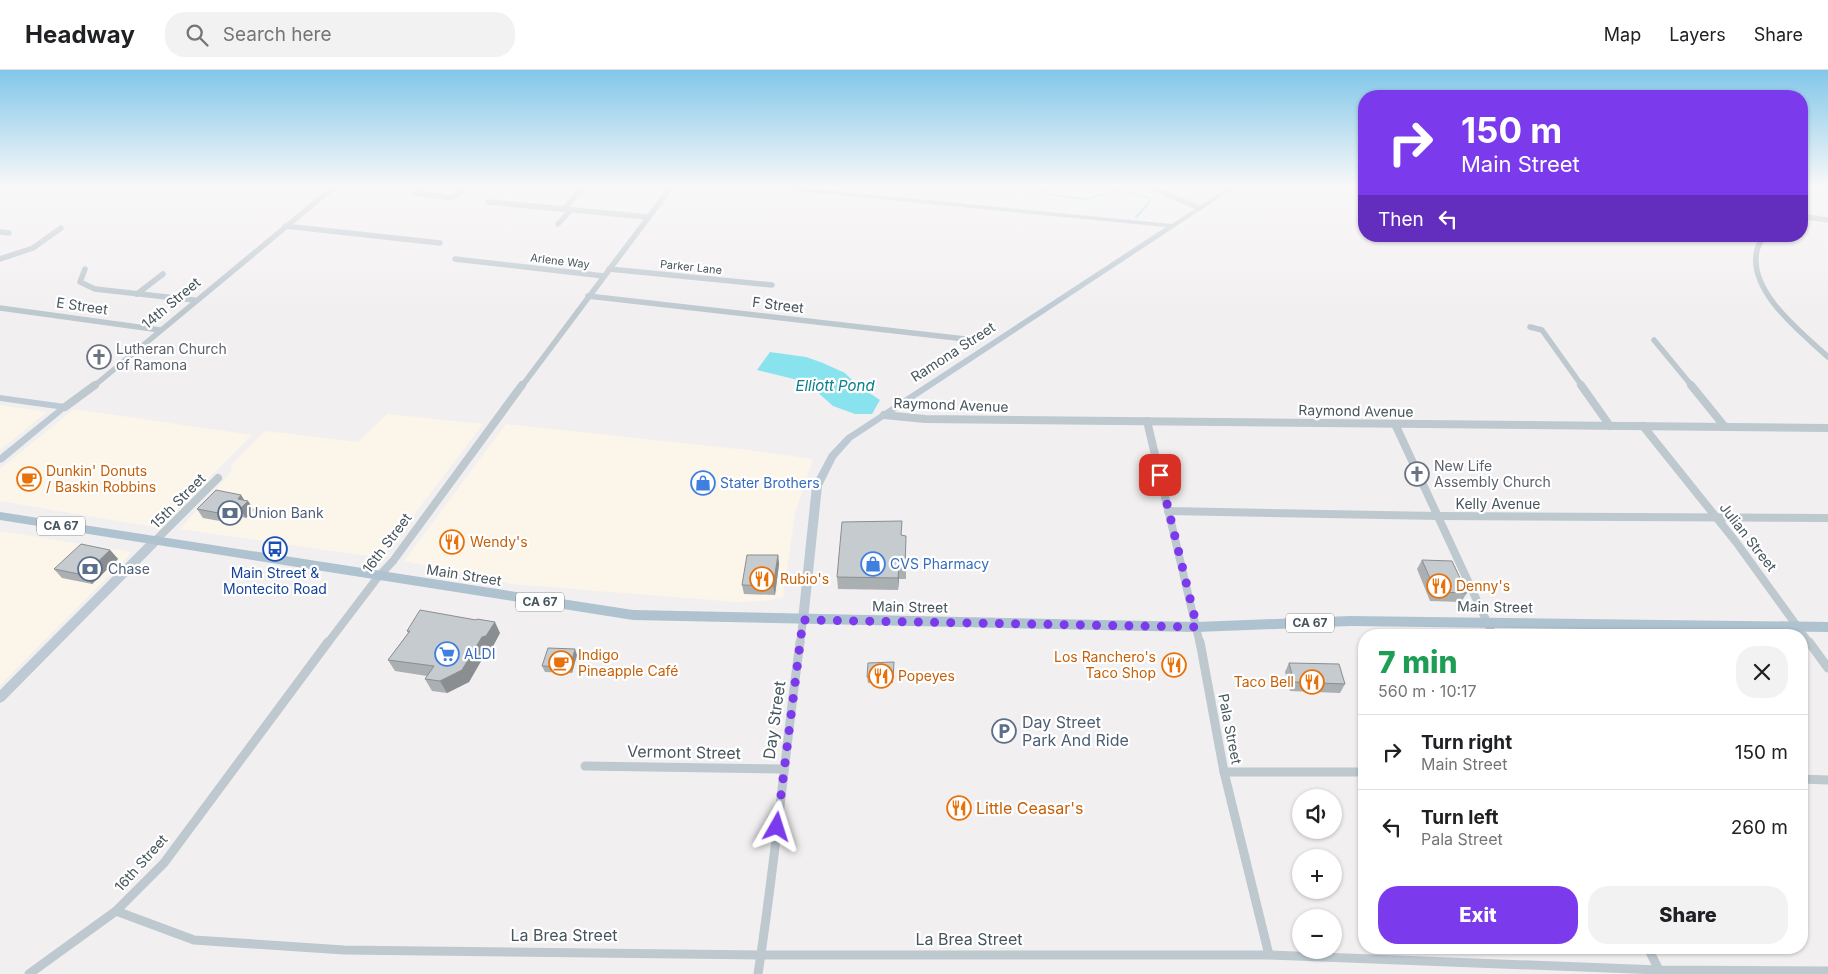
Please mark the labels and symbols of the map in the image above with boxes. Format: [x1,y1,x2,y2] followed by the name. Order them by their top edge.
[530,250,590,272] street label: Arlene Way
[659,257,723,277] street label: Parker Lane
[138,273,204,332] street label: 14th Street
[55,293,109,318] street label: E Street
[751,293,805,316] street label: F Street
[907,318,998,385] street label: Ramona Street
[116,340,227,373] place label: Lutheran Church of Ramona
[86,344,112,370] church icon: Lutheran Church of Ramona
[795,376,875,395] water label: Elliott Pond
[893,394,1009,415] street label: Raymond Avenue
[1298,401,1414,420] street label: Raymond Avenue
[1139,454,1181,496] pin
[1434,457,1551,490] place label: New Life Assembly Church
[1404,461,1430,487] church icon: New Life Assembly Church
[46,462,156,495] place label: Dunkin' Donuts / Baskin Robbins
[16,466,42,492] cafe icon: Dunkin' Donuts / Baskin Robbins
[147,469,209,532] street label: 15th Street
[690,470,716,496] shop icon: Stater Brothers
[720,474,820,491] place label: Stater Brothers
[1456,495,1540,512] street label: Kelly Avenue
[1716,499,1781,575] street label: Julian Street
[217,500,243,526] bank icon: Union Bank
[248,504,324,521] place label: Union Bank
[359,509,415,576] street label: 16th Street
[37,516,85,536] road number: CA 67
[439,529,465,555] restaurant icon: Wendy's
[470,533,528,550] place label: Wendy's
[262,536,288,562] bus stop icon: Main Street & Montecito Road
[860,551,886,577] shop icon: CVS Pharmacy
[890,555,989,572] place label: CVS Pharmacy
[77,556,103,582] bank icon: Chase
[108,560,150,577] place label: Chase
[425,560,503,589] street label: Main Street
[223,564,327,597] place label: Main Street & Montecito Road
[749,566,775,592] restaurant icon: Rubio's
[780,570,829,587] place label: Rubio's
[1426,573,1452,599] restaurant icon: Denny's
[1456,577,1510,594] place label: Denny's
[516,592,564,612] road number: CA 67
[872,597,948,616] street label: Main Street
[1457,597,1533,616] street label: Main Street
[1286,614,1334,632] road number: CA 67
[434,641,460,667] supermarket icon: ALDI
[464,645,495,662] place label: ALDI
[578,646,678,679] place label: Indigo Pineapple Café
[1054,648,1156,681] place label: Los Ranchero's Taco Shop
[548,650,574,676] cafe icon: Indigo Pineapple Café
[1161,652,1187,678] restaurant icon: Los Ranchero's Taco Shop
[868,663,894,689] restaurant icon: Popeyes
[898,667,955,684] place label: Popeyes
[1299,669,1325,695] restaurant icon: Taco Bell
[1234,673,1294,690] place label: Taco Bell
[759,680,789,760] street label: Day Street
[1215,692,1246,766] street label: Pala Street
[1022,712,1129,750] place label: Day Street Park And Ride
[991,718,1017,744] parking icon: Day Street Park And Ride
[627,741,741,763] street label: Vermont Street
[946,795,972,821] restaurant icon: Little Ceasar's
[976,798,1084,818] place label: Little Ceasar's
[750,800,802,852] position arrow
[111,830,171,895] street label: 16th Street
[511,925,617,945] street label: La Brea Street
[916,929,1022,949] street label: La Brea Street

